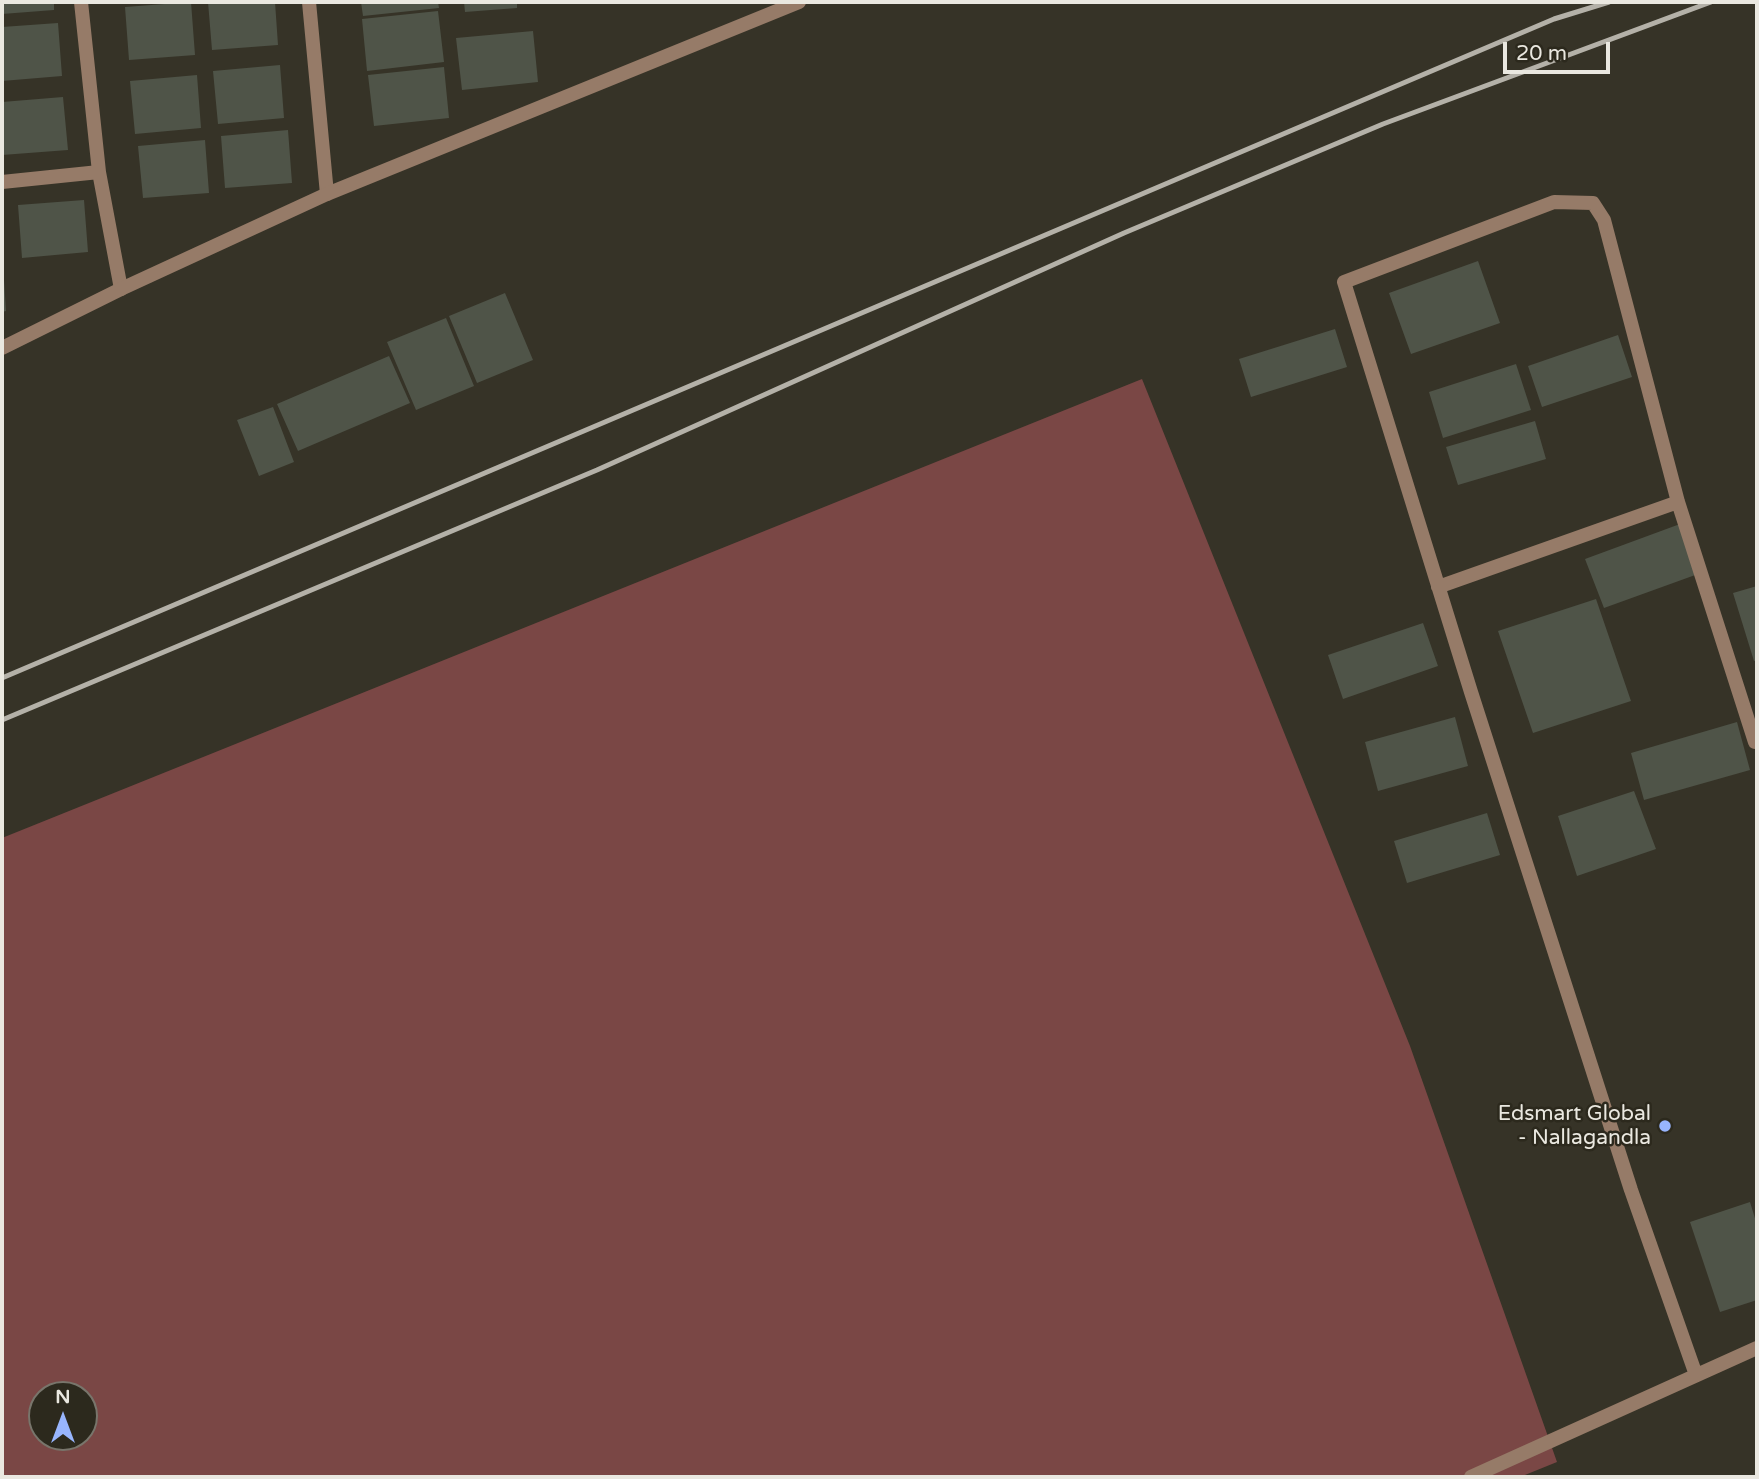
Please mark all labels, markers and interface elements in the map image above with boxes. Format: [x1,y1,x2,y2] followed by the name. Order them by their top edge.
[1507,28,1614,72] scale bar
[1516,41,1567,66] text: 20 m
[1498,1101,1651,1151] place label: Edsmart Global - Nallagandla
[1657,1118,1673,1134] marker: Edsmart Global - Nallagandla
[28,1381,98,1451] north arrow
[55,1386,71,1408] text: N

